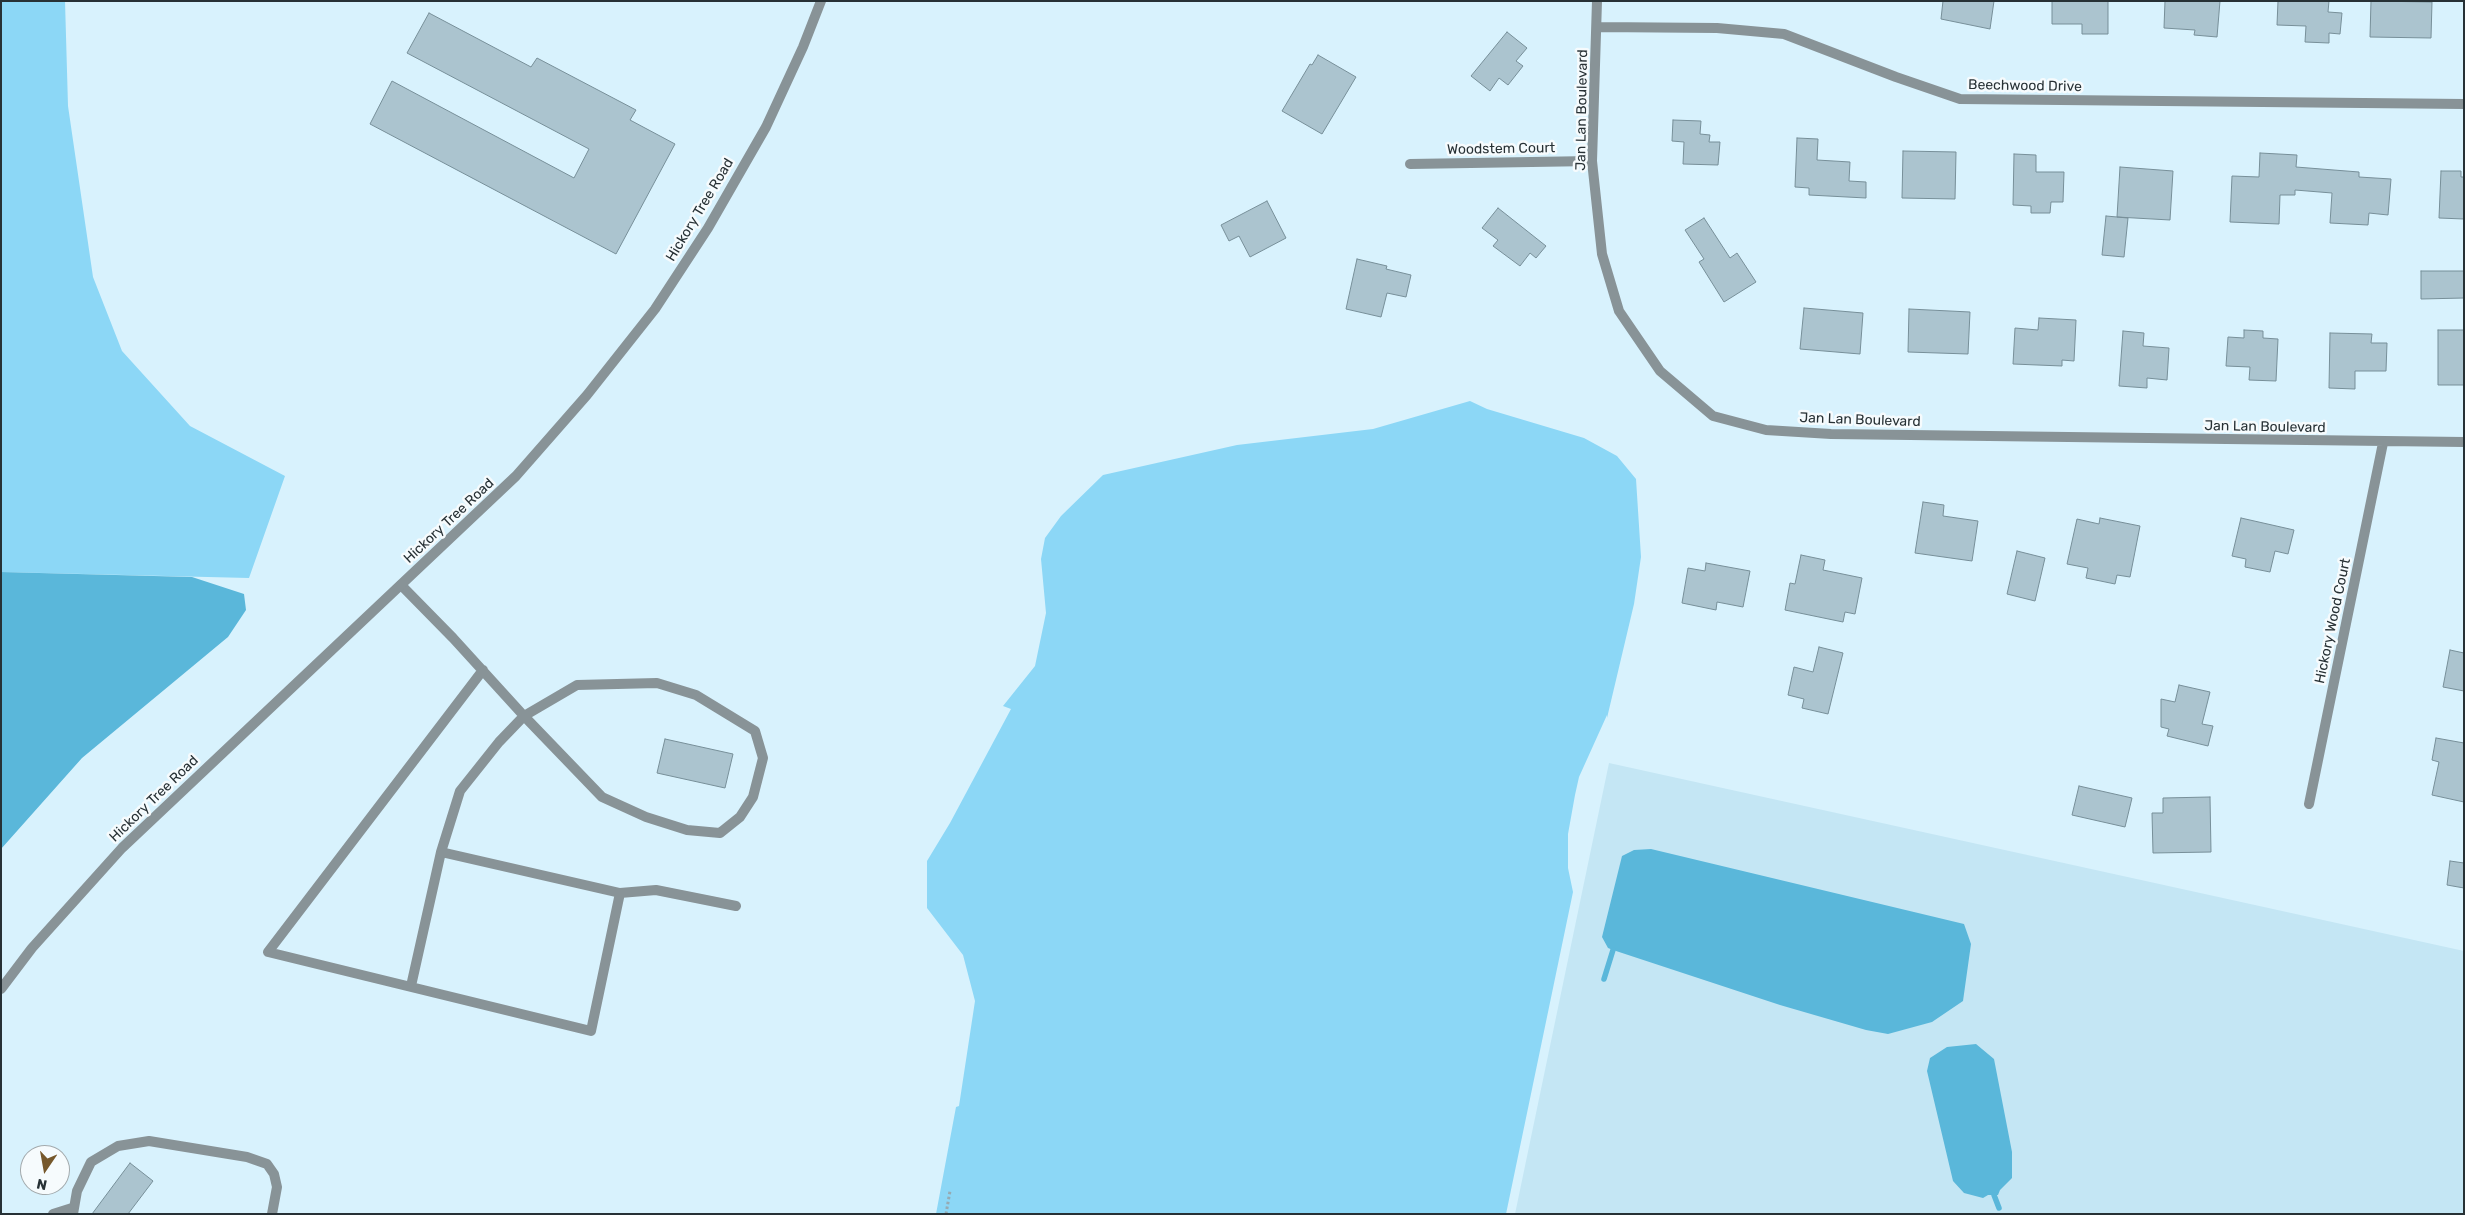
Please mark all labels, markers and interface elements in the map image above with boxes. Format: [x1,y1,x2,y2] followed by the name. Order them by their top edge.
[1573,49,1591,171] street label: Jan Lan Boulevard
[1968,77,2082,95] street label: Beechwood Drive
[1447,140,1555,158] street label: Woodstem Court
[663,156,737,264] street label: Hickory Tree Road
[1799,409,1921,431] street label: Jan Lan Boulevard
[2204,418,2326,436] street label: Jan Lan Boulevard
[401,475,497,567] street label: Hickory Tree Road
[2311,557,2355,685] street label: Hickory Wood Court
[106,752,202,846] street label: Hickory Tree Road
[20,1145,70,1195] north arrow
[35,1175,49,1194] text: N

